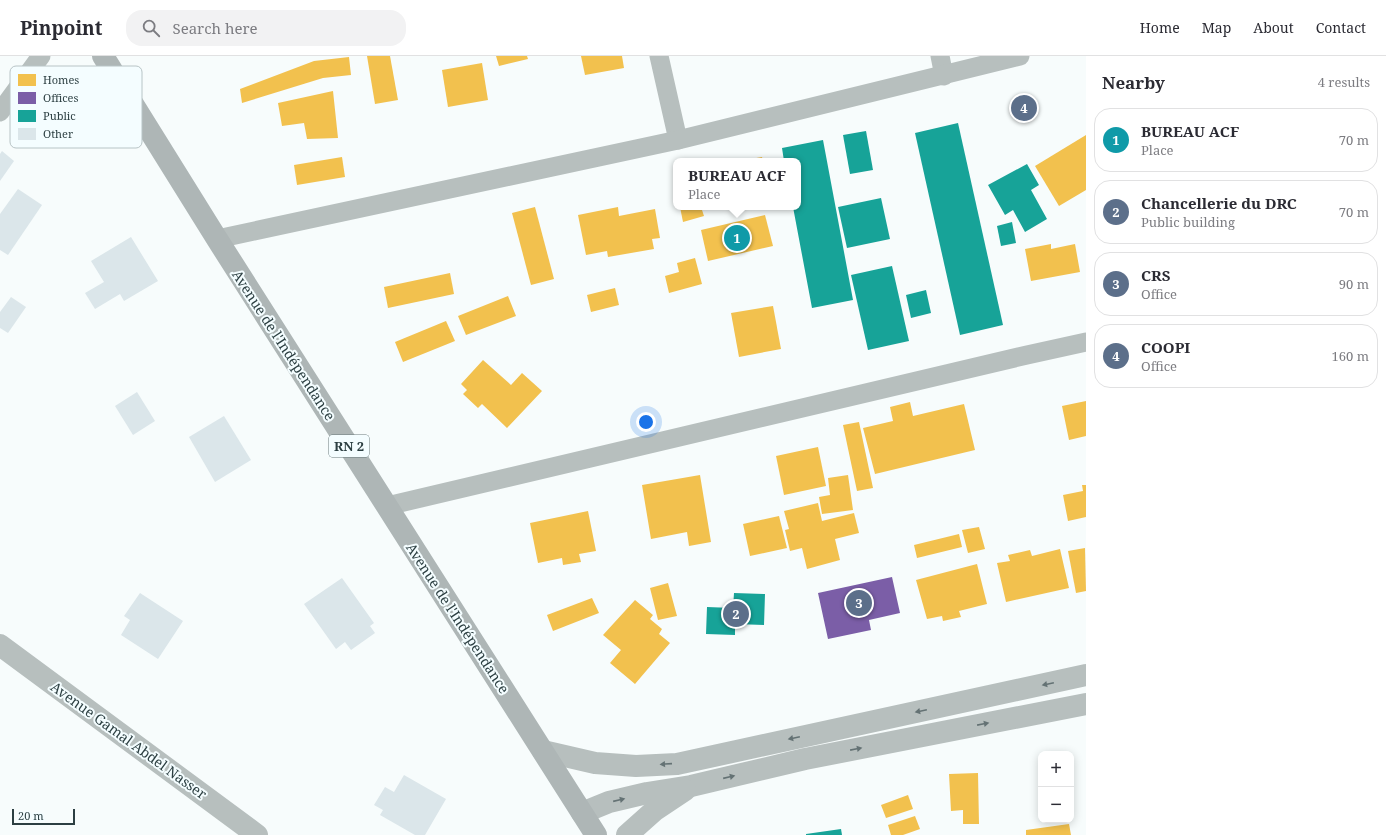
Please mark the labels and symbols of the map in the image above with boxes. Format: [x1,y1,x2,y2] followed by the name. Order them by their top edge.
[10,66,142,148] legend
[43,72,79,87] text: Homes
[43,90,78,105] text: Offices
[1011,93,1037,123] pin: 4
[43,108,76,123] text: Public
[43,126,74,141] text: Other
[724,223,750,253] pin: 1
[228,266,340,424] street label: Avenue de l'Indépendance
[636,412,656,432] your location
[329,435,369,457] road number: RN 2
[402,539,514,697] street label: Avenue de l'Indépendance
[846,588,872,618] pin: 3
[723,599,749,629] pin: 2
[47,677,211,803] street label: Avenue Gamal Abdel Nasser
[1042,681,1054,687] one-way arrow
[915,708,927,714] one-way arrow
[977,720,990,726] one-way arrow
[788,736,800,742] one-way arrow
[850,746,862,752] one-way arrow
[660,761,672,768] one-way arrow
[723,774,735,780] one-way arrow
[613,796,625,802] one-way arrow
[12,807,75,826] scale bar

